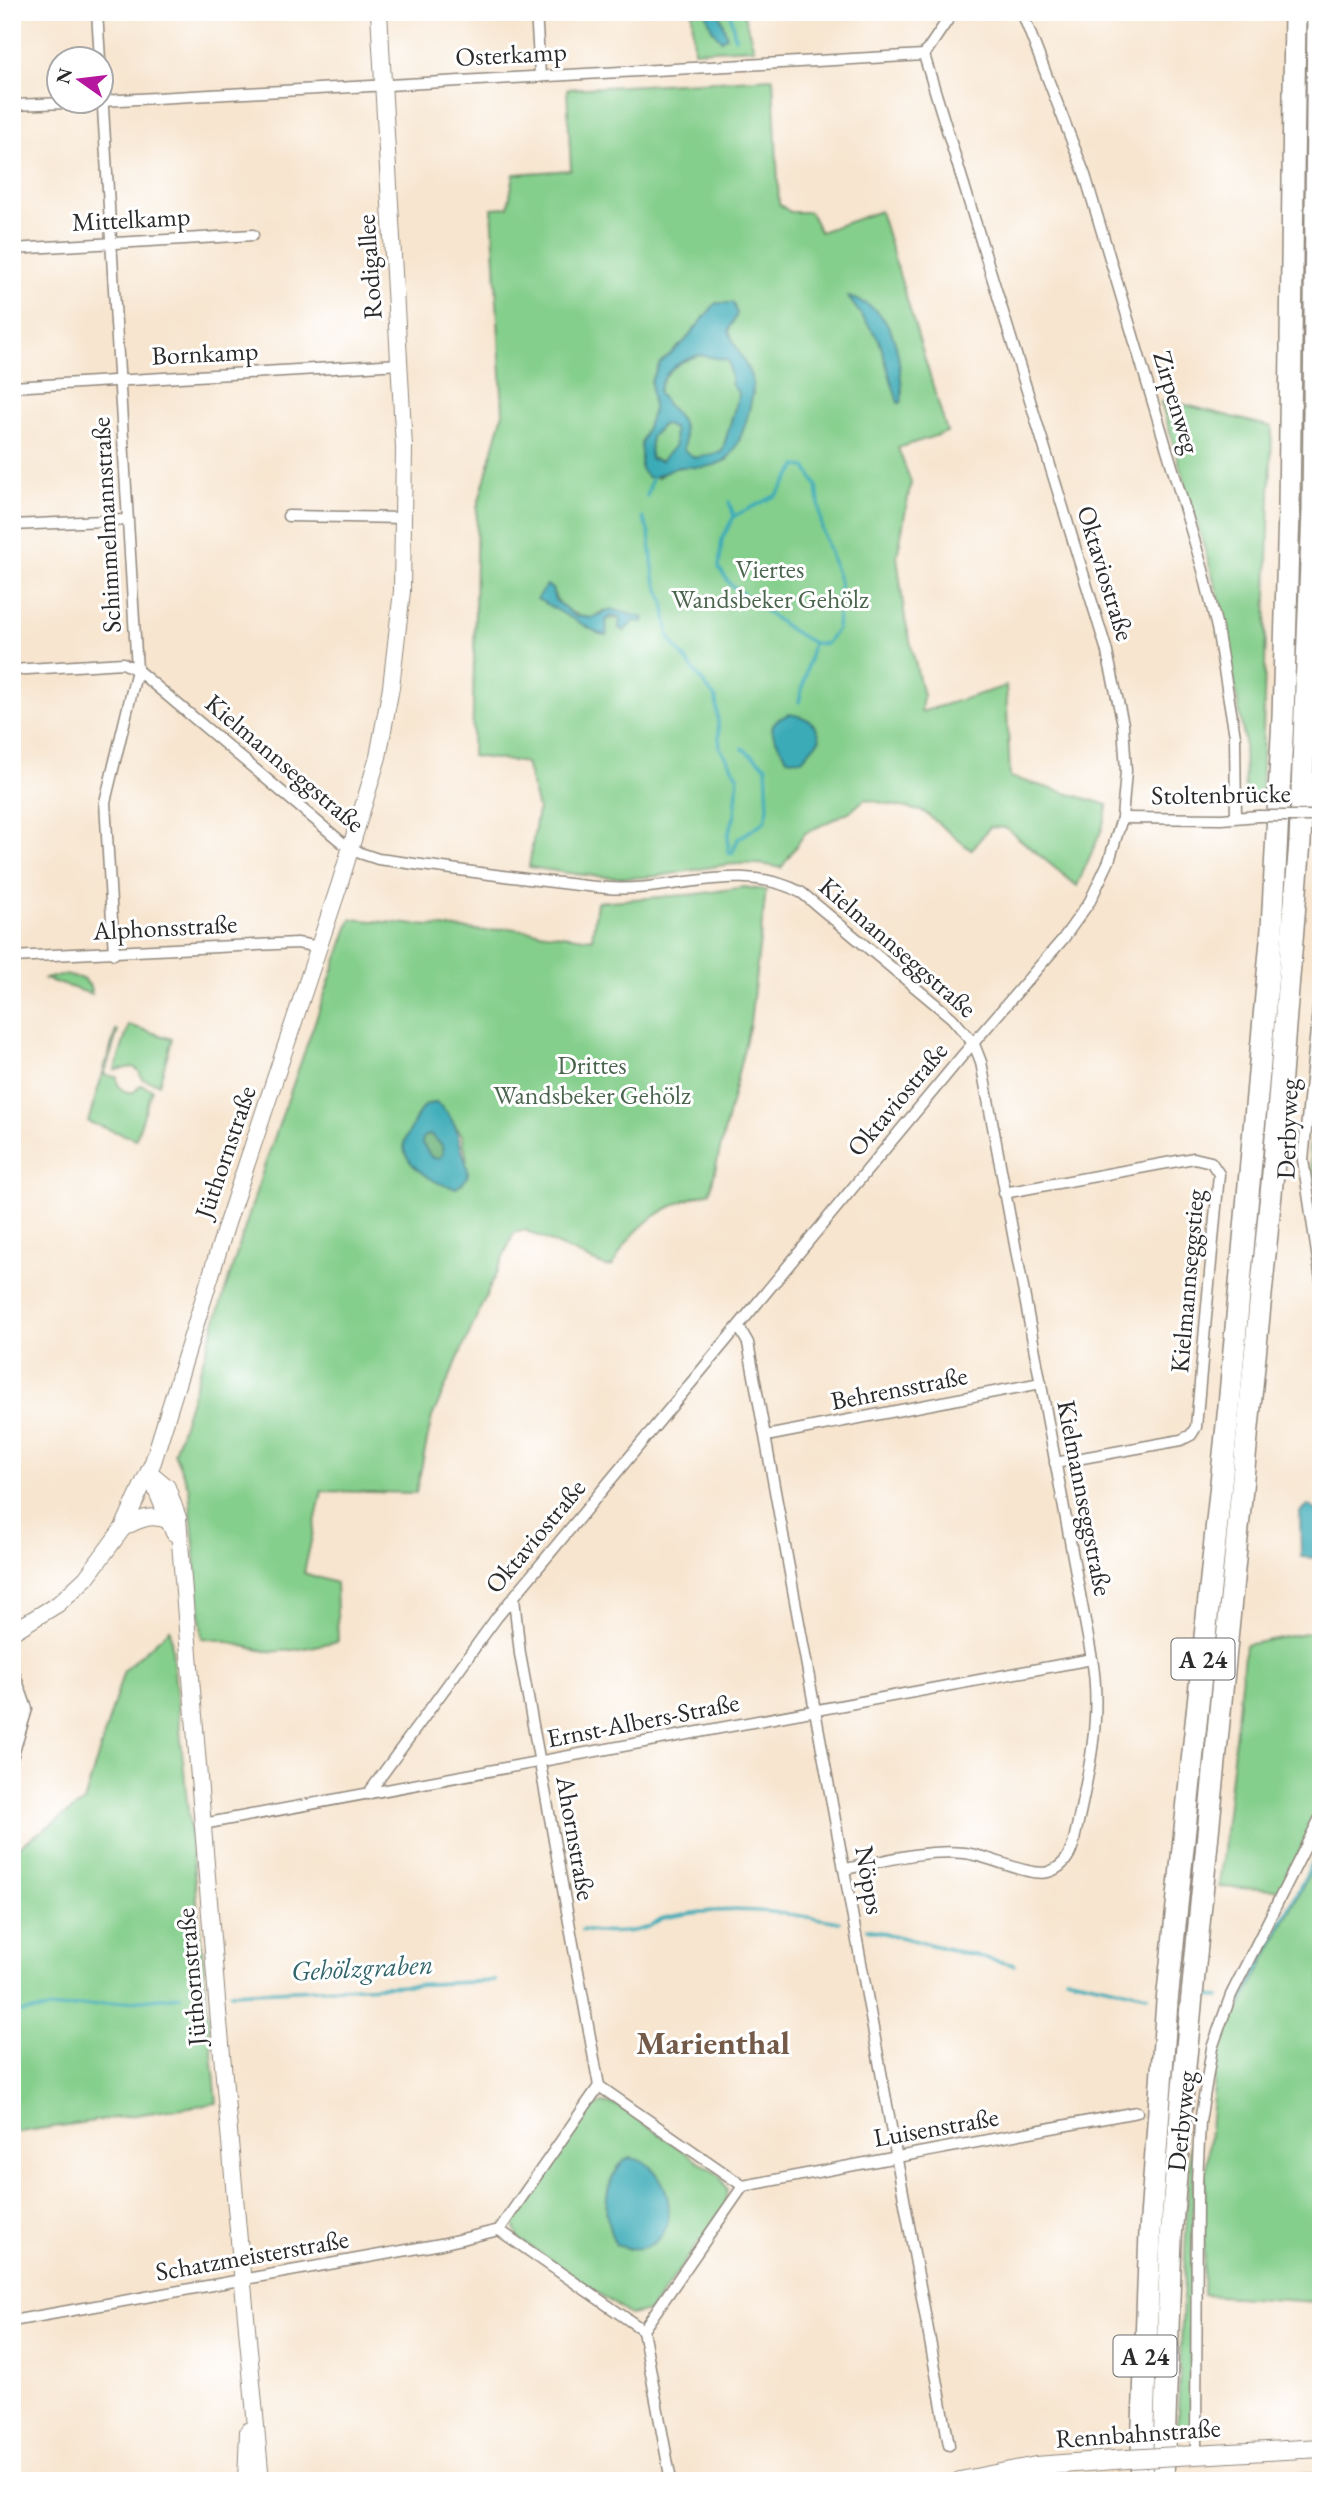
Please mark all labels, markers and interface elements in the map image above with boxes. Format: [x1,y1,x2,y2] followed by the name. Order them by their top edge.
[454,34,568,74] street label: Osterkamp
[46,46,116,116] north arrow
[50,65,78,86] text: N
[71,199,191,239] street label: Mittelkamp
[348,213,390,321] street label: Rodigallee
[151,333,259,373] street label: Bornkamp
[1145,346,1209,458] street label: Zirpenweg
[83,416,129,634] street label: Schimmelmannstraße
[1069,501,1143,645] street label: Oktaviostraße
[671,552,869,616] park label: Viertes Wandsbeker Gehölz
[198,686,372,840] street label: Kielmannseggstraße
[1151,776,1291,812] street label: Stoltenbrücke
[812,869,984,1025] street label: Kielmannseggstraße
[91,906,238,948] street label: Alphonsstraße
[839,1035,955,1163] street label: Oktaviostraße
[493,1048,691,1112] park label: Drittes Wandsbeker Gehölz
[1268,1077,1306,1180] street label: Derbyweg
[186,1081,264,1225] street label: Jüthornstraße
[1162,1187,1212,1374] street label: Kielmannseggstieg
[828,1358,970,1418] street label: Behrensstraße
[1049,1397,1121,1599] street label: Kielmannseggstraße
[477,1472,593,1600] street label: Oktaviostraße
[1172,1638,1234,1680] road number: A 24
[544,1685,742,1755] street label: Ernst-Albers-Straße
[548,1772,604,1903] street label: Ahornstraße
[847,1843,893,1917] street label: Nöpps
[168,1907,214,2049] street label: Jüthornstraße
[290,1945,434,1989] water label: Gehölzgraben
[636,2021,790,2064] district label: Marienthal
[1159,2068,1203,2173] street label: Derbyweg
[871,2099,1001,2155] street label: Luisenstraße
[153,2221,351,2289] street label: Schatzmeisterstraße
[1114,2336,1176,2376] road number: A 24
[1054,2410,1222,2456] street label: Rennbahnstraße

